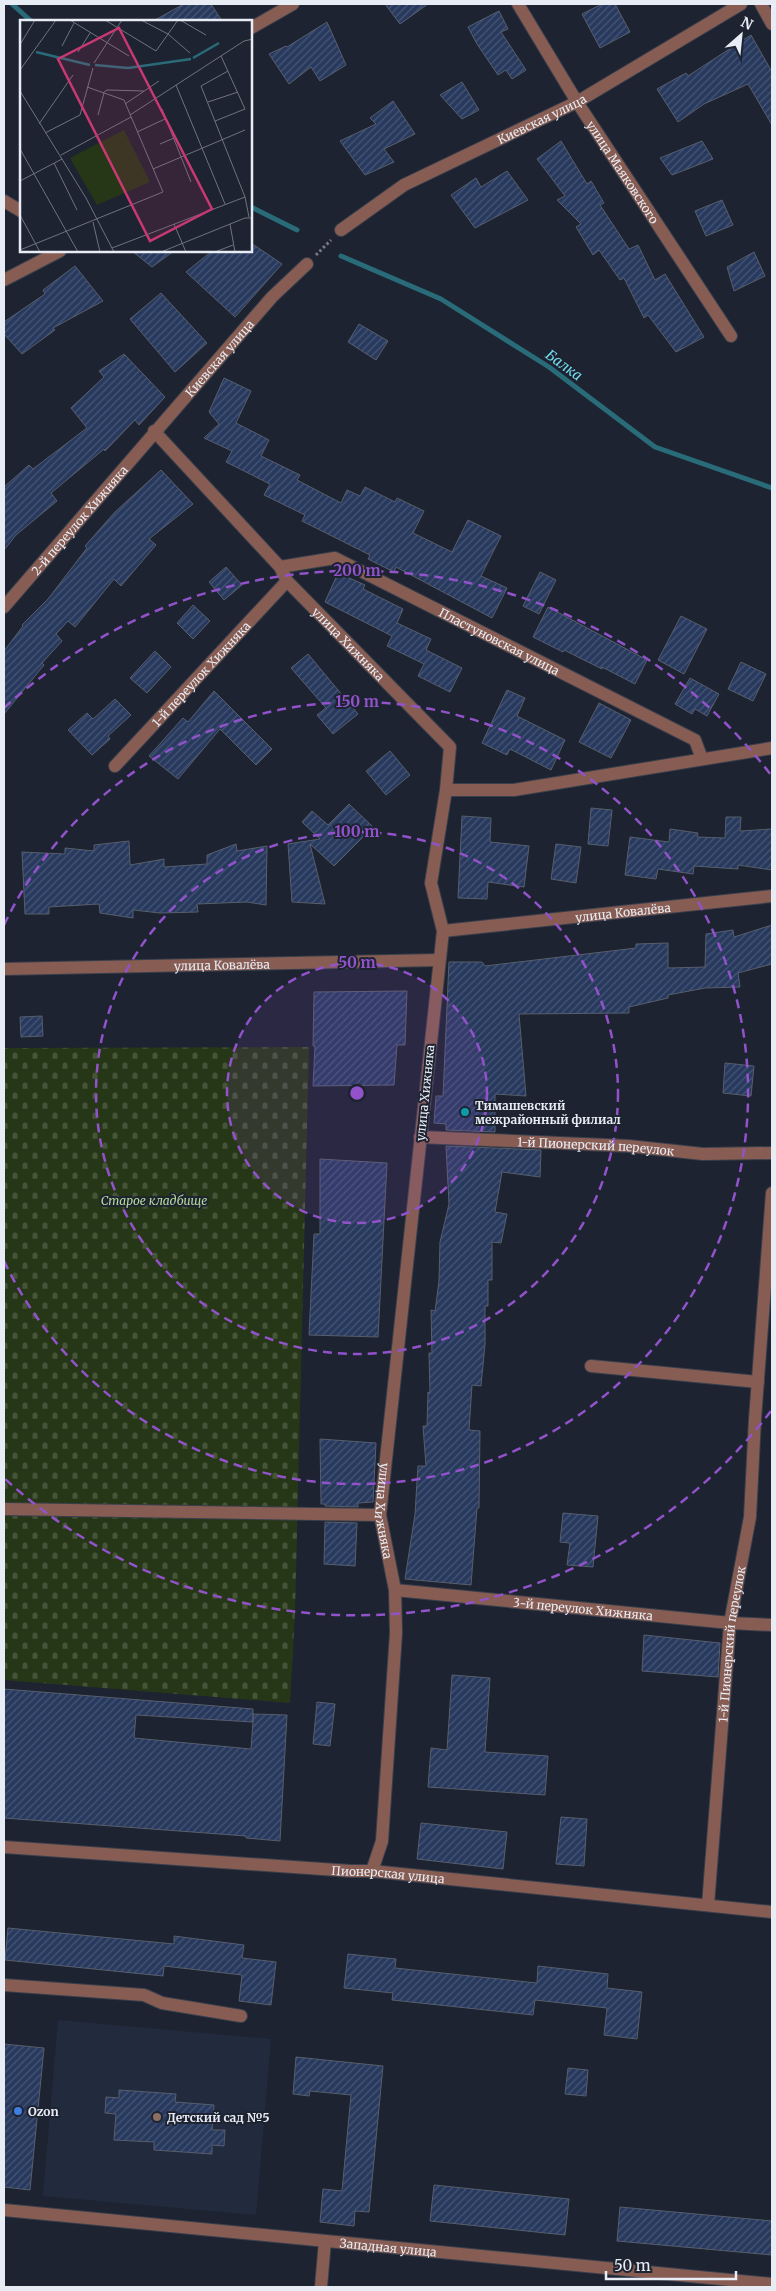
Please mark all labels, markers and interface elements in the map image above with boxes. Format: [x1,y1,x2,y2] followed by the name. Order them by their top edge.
[716,10,766,60] north arrow
[738,13,756,34] text: N
[20,20,252,252] inset map
[495,91,589,147] street label: Киевская улица
[584,118,662,226] street label: улица Маяковского
[182,316,257,400] street label: Киевская улица
[542,346,586,384] water label: Балка
[28,462,131,578] street label: 2-й переулок Хижняка
[333,561,381,580] text: 200 m
[309,604,388,684] street label: улица Хижняка
[437,604,563,678] street label: Пластуновская улица
[148,618,254,729] street label: 1-й переулок Хижняка
[335,692,379,711] text: 150 m
[335,822,379,841] text: 100 m
[575,899,672,924] street label: улица Ковалёва
[338,953,376,972] text: 50 m
[174,956,271,973] street label: улица Ковалёва
[412,1044,438,1142] street label: улица Хижняка
[348,1084,366,1102] centre of rings
[475,1098,621,1127] place label: Тимашевский межрайонный филиал
[459,1106,471,1118] marker: Тимашевский межрайонный филиал
[517,1134,676,1158] street label: 1-й Пионерский переулок
[101,1193,207,1208] park label: Старое кладбище
[372,1462,396,1561] street label: улица Хижняка
[715,1564,748,1723] street label: 1-й Пионерский переулок
[513,1594,654,1623] street label: 3-й переулок Хижняка
[331,1862,446,1886] street label: Пионерская улица
[28,2104,59,2119] place label: Ozon
[12,2105,24,2117] marker: Ozon
[167,2110,270,2125] place label: Детский сад №5
[151,2111,163,2123] marker: Детский сад №5
[339,2235,438,2259] street label: Западная улица
[606,2248,736,2280] scale bar
[614,2256,651,2275] text: 50 m

